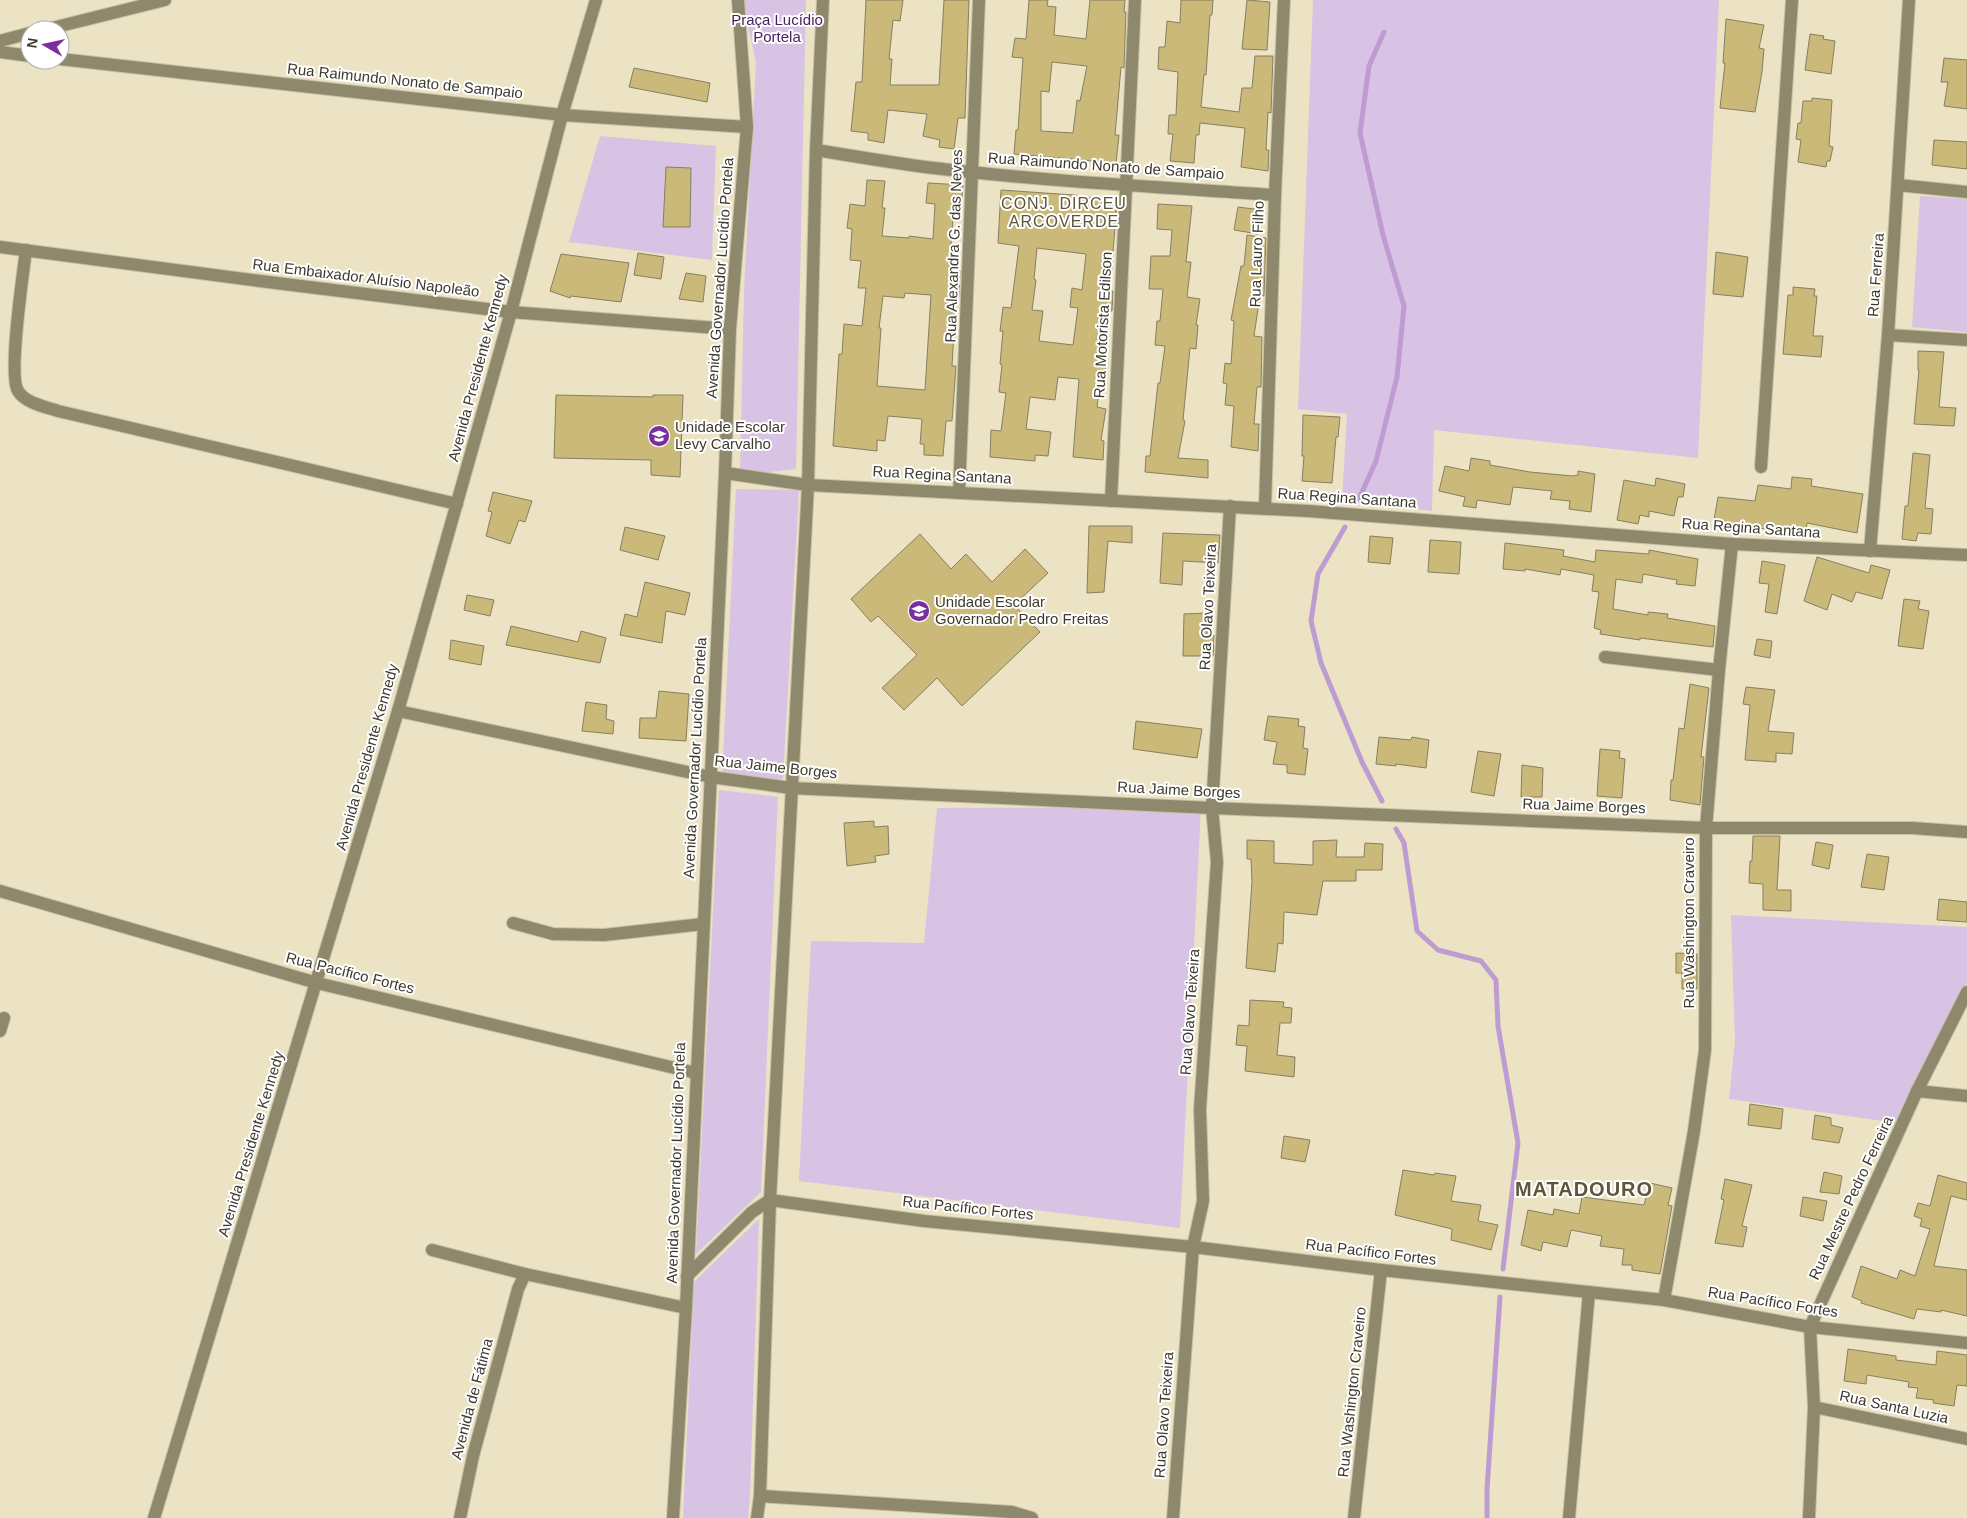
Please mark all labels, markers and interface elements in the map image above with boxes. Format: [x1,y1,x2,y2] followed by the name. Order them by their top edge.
[731,11,823,45] park label: Praça Lucídio Portela
[20,20,70,70] north arrow
[23,37,41,49] text: N
[286,60,524,101] street label: Rua Raimundo Nonato de Sampaio
[942,149,965,343] street label: Rua Alexandra G. das Neves
[987,149,1225,182] street label: Rua Raimundo Nonato de Sampaio
[703,156,736,399] street label: Avenida Governador Lucídio Portela
[1001,195,1127,230] district label: CONJ. DIRCEU ARCOVERDE
[1246,200,1267,308] street label: Rua Lauro Filho
[1864,232,1887,318] street label: Rua Ferreira
[1090,251,1115,399] street label: Rua Motorista Edilson
[252,255,480,300] street label: Rua Embaixador Aluísio Napoleão
[444,272,511,463] street label: Avenida Presidente Kennedy
[675,418,785,452] place label: Unidade Escolar Levy Carvalho
[647,424,671,448] school or university icon: Unidade Escolar Levy Carvalho
[872,462,1013,487] street label: Rua Regina Santana
[1277,484,1418,511] street label: Rua Regina Santana
[1681,514,1822,541] street label: Rua Regina Santana
[1196,543,1219,671] street label: Rua Olavo Teixeira
[935,593,1108,627] place label: Unidade Escolar Governador Pedro Freitas
[907,599,931,623] school or university icon: Unidade Escolar Governador Pedro Freitas
[680,636,709,879] street label: Avenida Governador Lucídio Portela
[332,661,401,852] street label: Avenida Presidente Kennedy
[714,752,838,781] street label: Rua Jaime Borges
[1117,778,1241,801] street label: Rua Jaime Borges
[1522,795,1646,816] street label: Rua Jaime Borges
[1680,837,1697,1009] street label: Rua Washington Craveiro
[284,948,416,997] street label: Rua Pacífico Fortes
[1177,948,1202,1076] street label: Rua Olavo Teixeira
[663,1041,688,1284] street label: Avenida Governador Lucídio Portela
[214,1049,287,1239] street label: Avenida Presidente Kennedy
[1805,1113,1896,1282] street label: Rua Mestre Pedro Ferreira
[1515,1178,1653,1200] district label: MATADOURO
[902,1192,1034,1223] street label: Rua Pacífico Fortes
[1305,1235,1437,1268] street label: Rua Pacífico Fortes
[1707,1283,1839,1320] street label: Rua Pacífico Fortes
[1334,1306,1369,1478] street label: Rua Washington Craveiro
[447,1336,496,1461] street label: Avenida de Fátima
[1151,1351,1176,1479] street label: Rua Olavo Teixeira
[1838,1387,1951,1426] street label: Rua Santa Luzia

